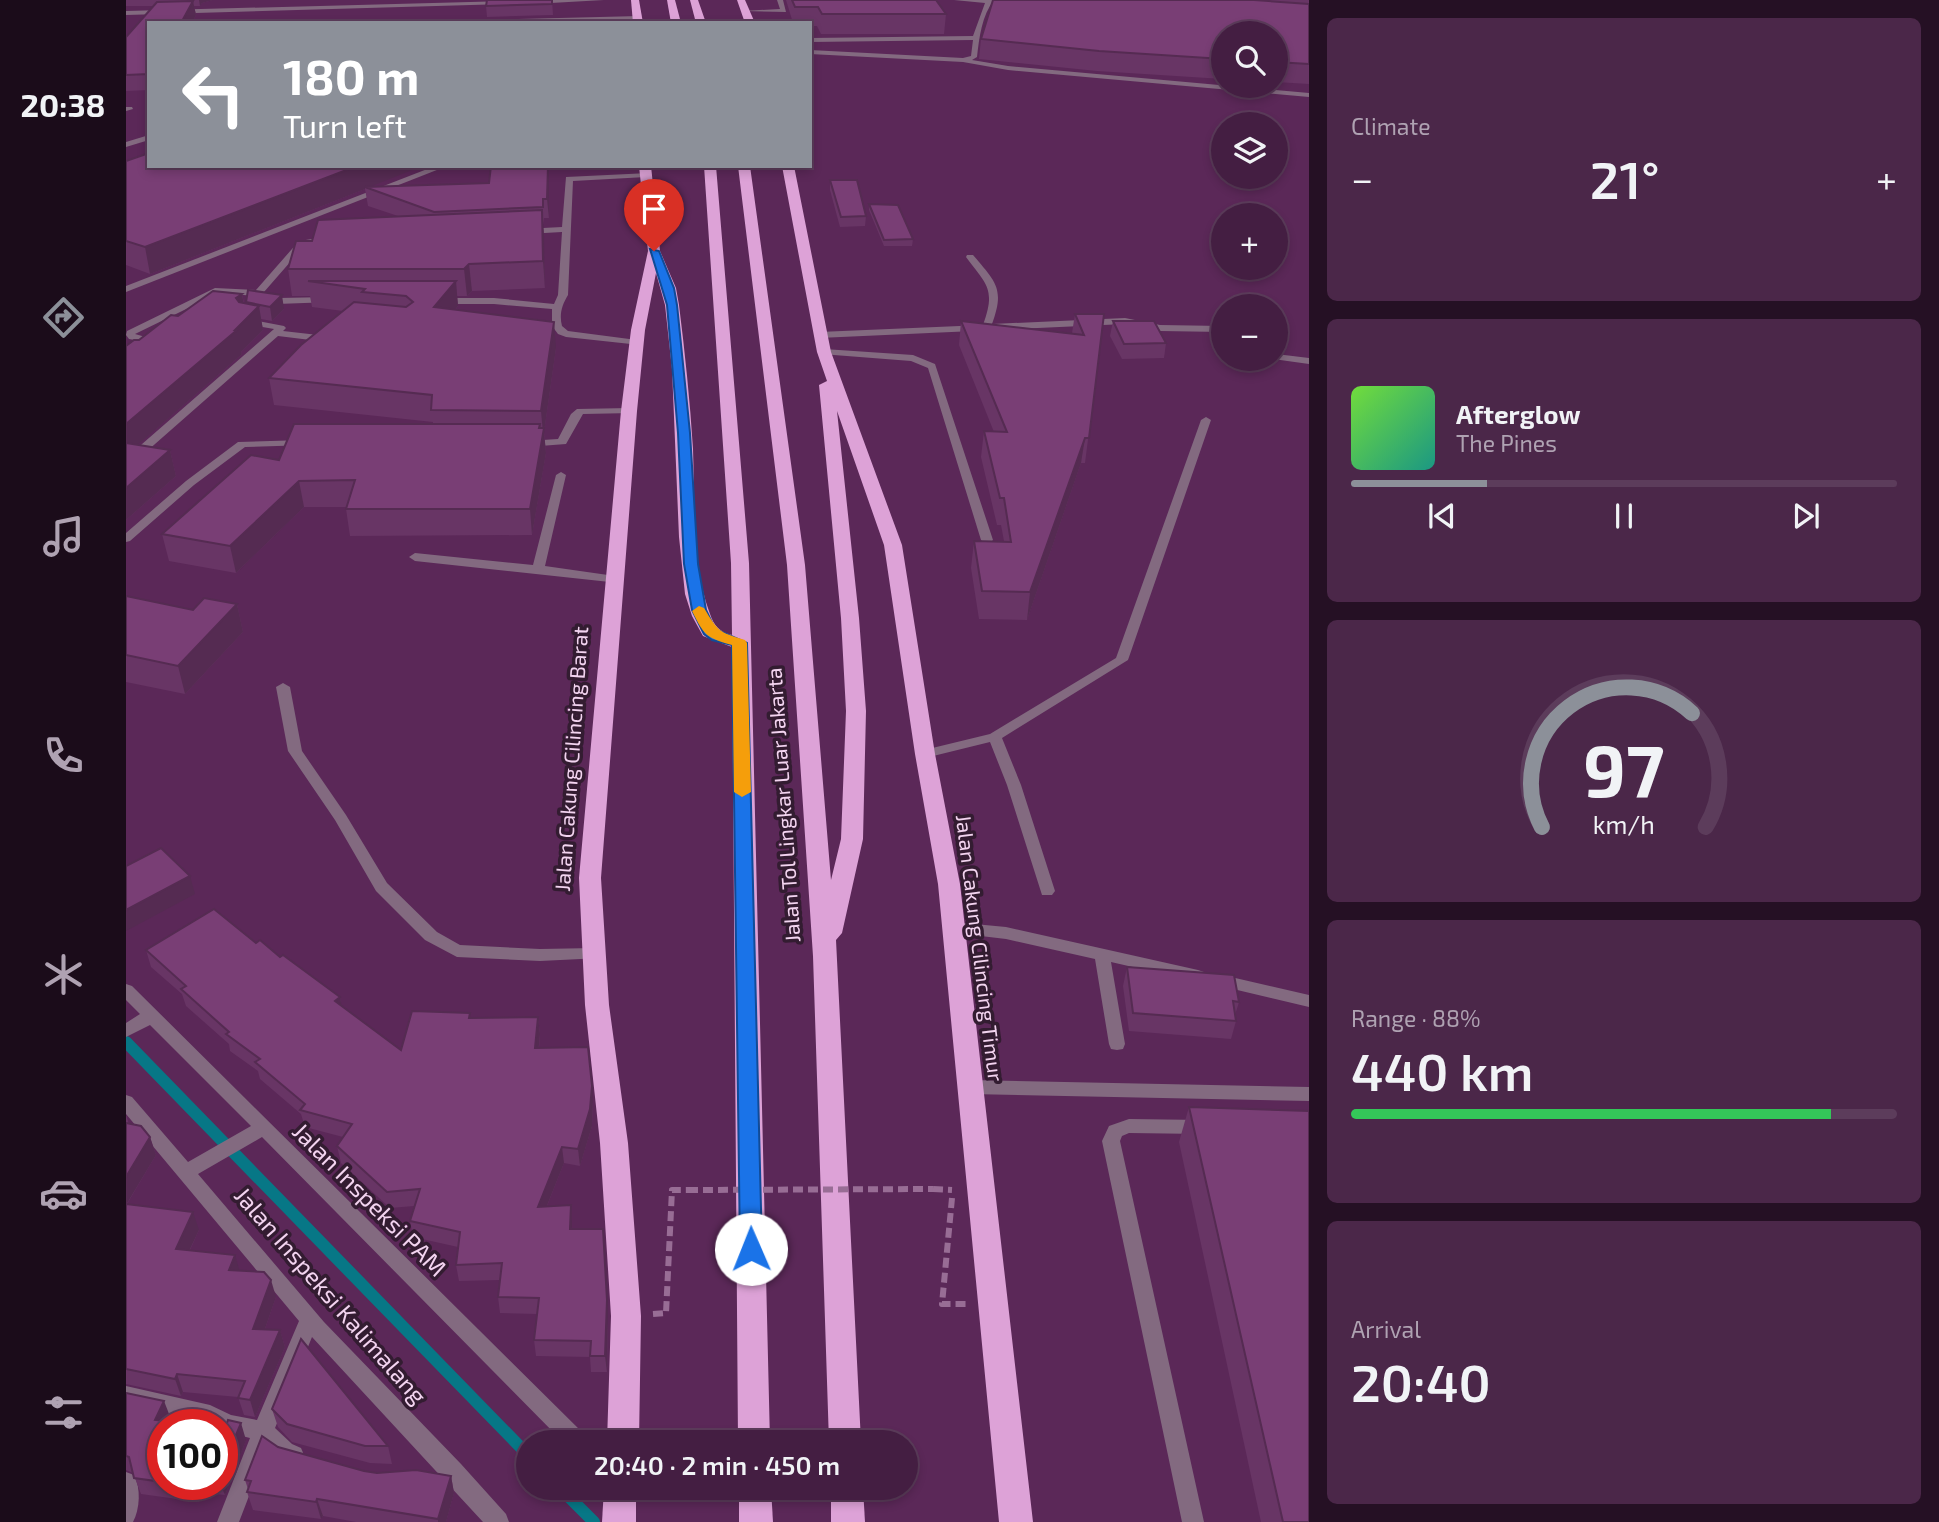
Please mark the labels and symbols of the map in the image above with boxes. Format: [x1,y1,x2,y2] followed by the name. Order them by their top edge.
[624,179,684,251] pin
[549,626,592,892] street label: Jalan Cakung Cilincing Barat
[760,667,805,943] street label: Jalan Tol Lingkar Luar Jakarta
[952,813,1009,1083] street label: Jalan Cakung Cilincing Timur
[287,1116,453,1282] street label: Jalan Inspeksi PAM
[229,1181,433,1409] street label: Jalan Inspeksi Kalimalang
[714,1212,788,1286] position arrow
[147,1409,238,1500] speed limit sign: 100

